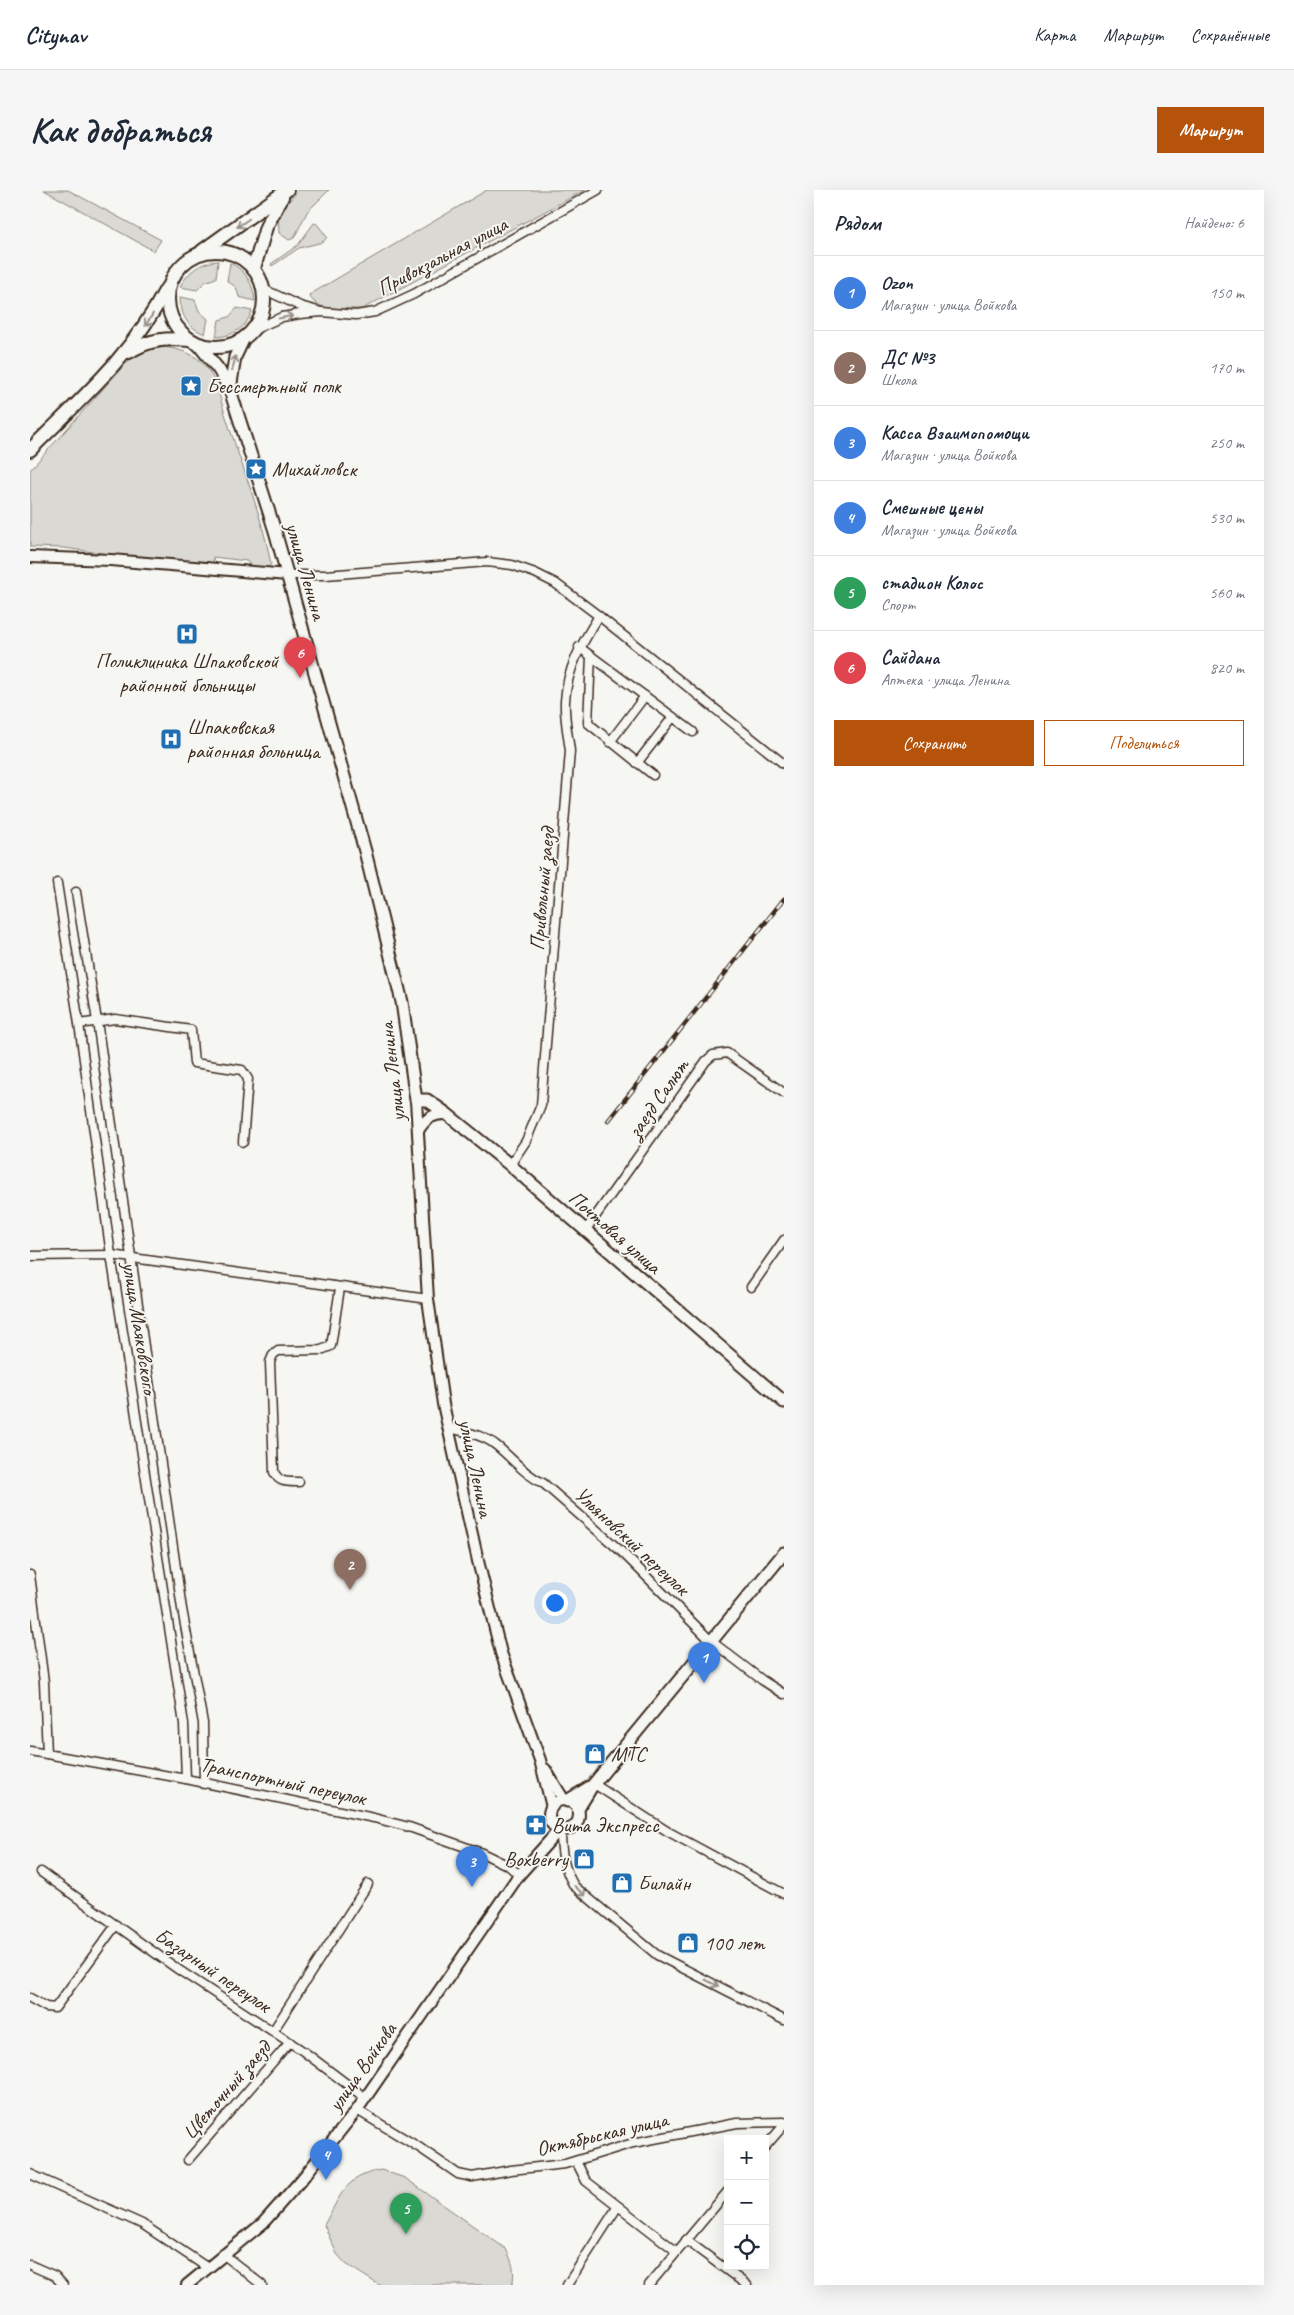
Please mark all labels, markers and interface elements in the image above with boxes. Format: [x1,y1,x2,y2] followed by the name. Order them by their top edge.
[25,20,86,50] text: Citynav
[1034,24,1075,46] text: Карта
[1103,24,1163,46] text: Маршрут
[1191,24,1269,46] text: Сохранённые
[1157,107,1264,153] button: Маршрут
[30,108,211,153] text: Как добраться
[372,210,513,302] street label: Привокзальная улица
[834,210,881,236] text: Рядом
[1184,213,1244,233] text: Найдено: 6
[236,218,250,228] one-way arrow
[881,271,913,295] text: Ozon
[846,283,854,303] text: 1
[1210,283,1244,303] text: 150 m
[881,295,1016,315] text: Магазин · улица Войкова
[278,311,294,321] one-way arrow
[144,312,154,326] one-way arrow
[881,346,934,370] text: ДС №3
[229,355,239,371] one-way arrow
[846,358,854,378] text: 2
[1210,358,1244,378] text: 170 m
[881,370,916,390] text: Школа
[207,373,342,399] place label: Бессмертный полк
[179,374,203,398] place icon: Бессмертный полк
[881,421,1029,445] text: Касса Взаимопомощи
[846,433,854,453] text: 3
[1210,433,1244,453] text: 250 m
[881,445,1016,465] text: Магазин · улица Войкова
[272,456,358,482] place label: Михайловск
[244,457,268,481] place icon: Михайловск
[881,496,982,520] text: Смешные цены
[846,508,854,528] text: 4
[1210,508,1244,528] text: 530 m
[279,518,333,625] street label: улица Ленина
[881,520,1016,540] text: Магазин · улица Войкова
[881,571,983,595] text: стадион Колос
[847,583,853,603] text: 5
[1210,583,1244,603] text: 560 m
[881,595,916,615] text: Спорт
[175,622,199,646] hospital icon: Поликлиника Шпаковской районной больницы
[284,637,316,678] pin: 6
[881,646,939,670] text: Сайдана
[96,648,279,698] place label: Поликлиника Шпаковской районной больницы
[846,658,854,678] text: 6
[1210,658,1244,678] text: 820 m
[881,670,1009,690] text: Аптека · улица Ленина
[187,714,322,764] place label: Шпаковская районная больница
[834,720,1034,766] button: Сохранить
[1044,720,1244,766] button: Поделиться
[159,727,183,751] hospital icon: Шпаковская районная больница
[524,824,562,952] street label: Привольный заезд
[373,1019,411,1125] street label: улица Ленина
[620,1053,696,1145] street label: заезд Салют
[563,1185,668,1280] street label: Почтовая улица
[116,1258,164,1398] street label: улица Маяковского
[452,1415,500,1522] street label: улица Ленина
[569,1481,696,1602] street label: Ульяновский переулок
[334,1549,366,1590] pin: 2
[542,1590,568,1616] your location
[688,1642,720,1683] pin: 1
[611,1741,649,1767] place label: МТС
[583,1742,607,1766] shop icon: МТС
[198,1751,370,1812] street label: Транспортный переулок
[552,1812,660,1838] place label: Вита Экспресс
[524,1813,548,1837] pharmacy icon: Вита Экспресс
[456,1846,488,1887] pin: 3
[504,1846,570,1872] place label: Boxberry
[572,1847,596,1871] shop icon: Boxberry
[638,1870,692,1896] place label: Билайн
[610,1871,634,1895] shop icon: Билайн
[573,1885,586,1897] one-way arrow
[150,1922,278,2020] street label: Базарный переулок
[704,1930,766,1956] place label: 100 лет
[676,1931,700,1955] shop icon: 100 лет
[704,1979,719,1988] one-way arrow
[321,2016,403,2118] street label: улица Войкова
[176,2034,278,2145] street label: Цветочный заезд
[534,2106,673,2162] street label: Октябрьская улица
[724,2135,769,2270] map controls
[724,2135,769,2180] button: +
[310,2139,342,2180] pin: 4
[724,2180,769,2225] button: −
[390,2193,422,2234] pin: 5
[724,2225,769,2270] button: locate

